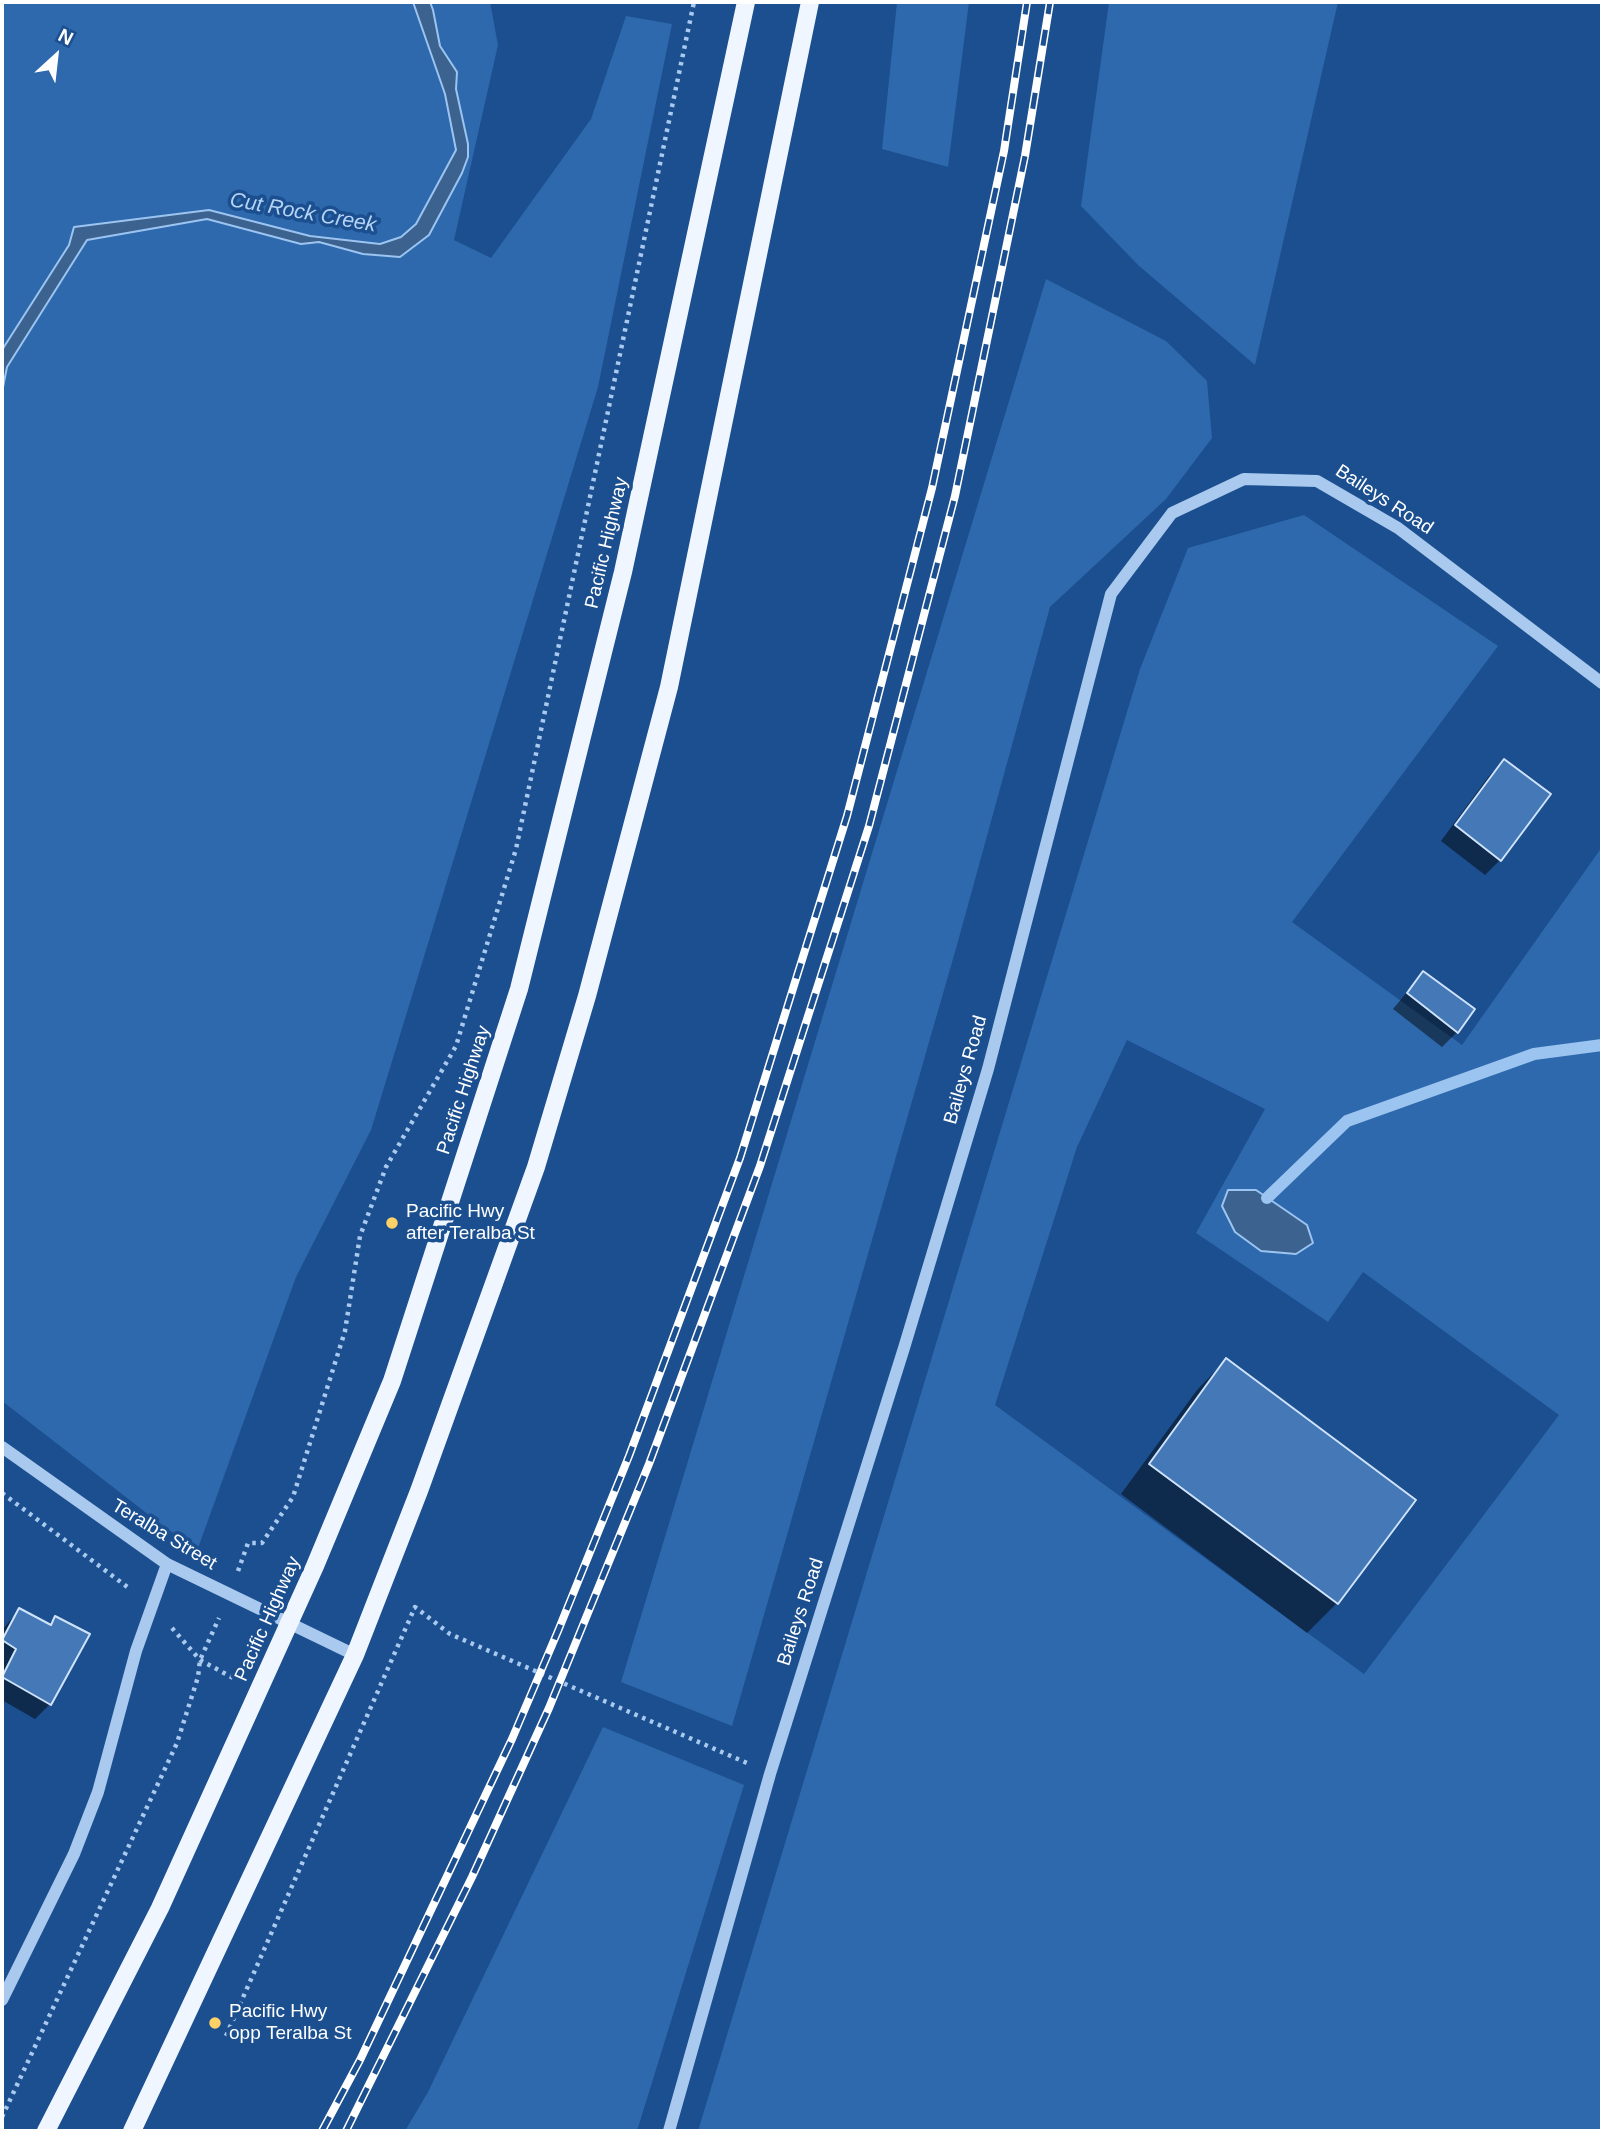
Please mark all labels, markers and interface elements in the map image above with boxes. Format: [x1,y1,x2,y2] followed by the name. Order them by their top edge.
[21,21,91,91] north arrow
[55,24,77,49] text: N
[228,188,378,238] water label: Cut Rock Creek
[1331,460,1437,540] street label: Baileys Road
[581,475,633,611] street label: Pacific Highway
[940,1013,992,1127] street label: Baileys Road
[432,1023,496,1157] street label: Pacific Highway
[406,1201,535,1245] place label: Pacific Hwy after Teralba St
[384,1215,400,1231] marker: Pacific Hwy after Teralba St
[107,1495,221,1575] street label: Teralba Street
[230,1553,306,1685] street label: Pacific Highway
[773,1555,829,1669] street label: Baileys Road
[229,2001,352,2045] place label: Pacific Hwy opp Teralba St
[207,2015,223,2031] marker: Pacific Hwy opp Teralba St

